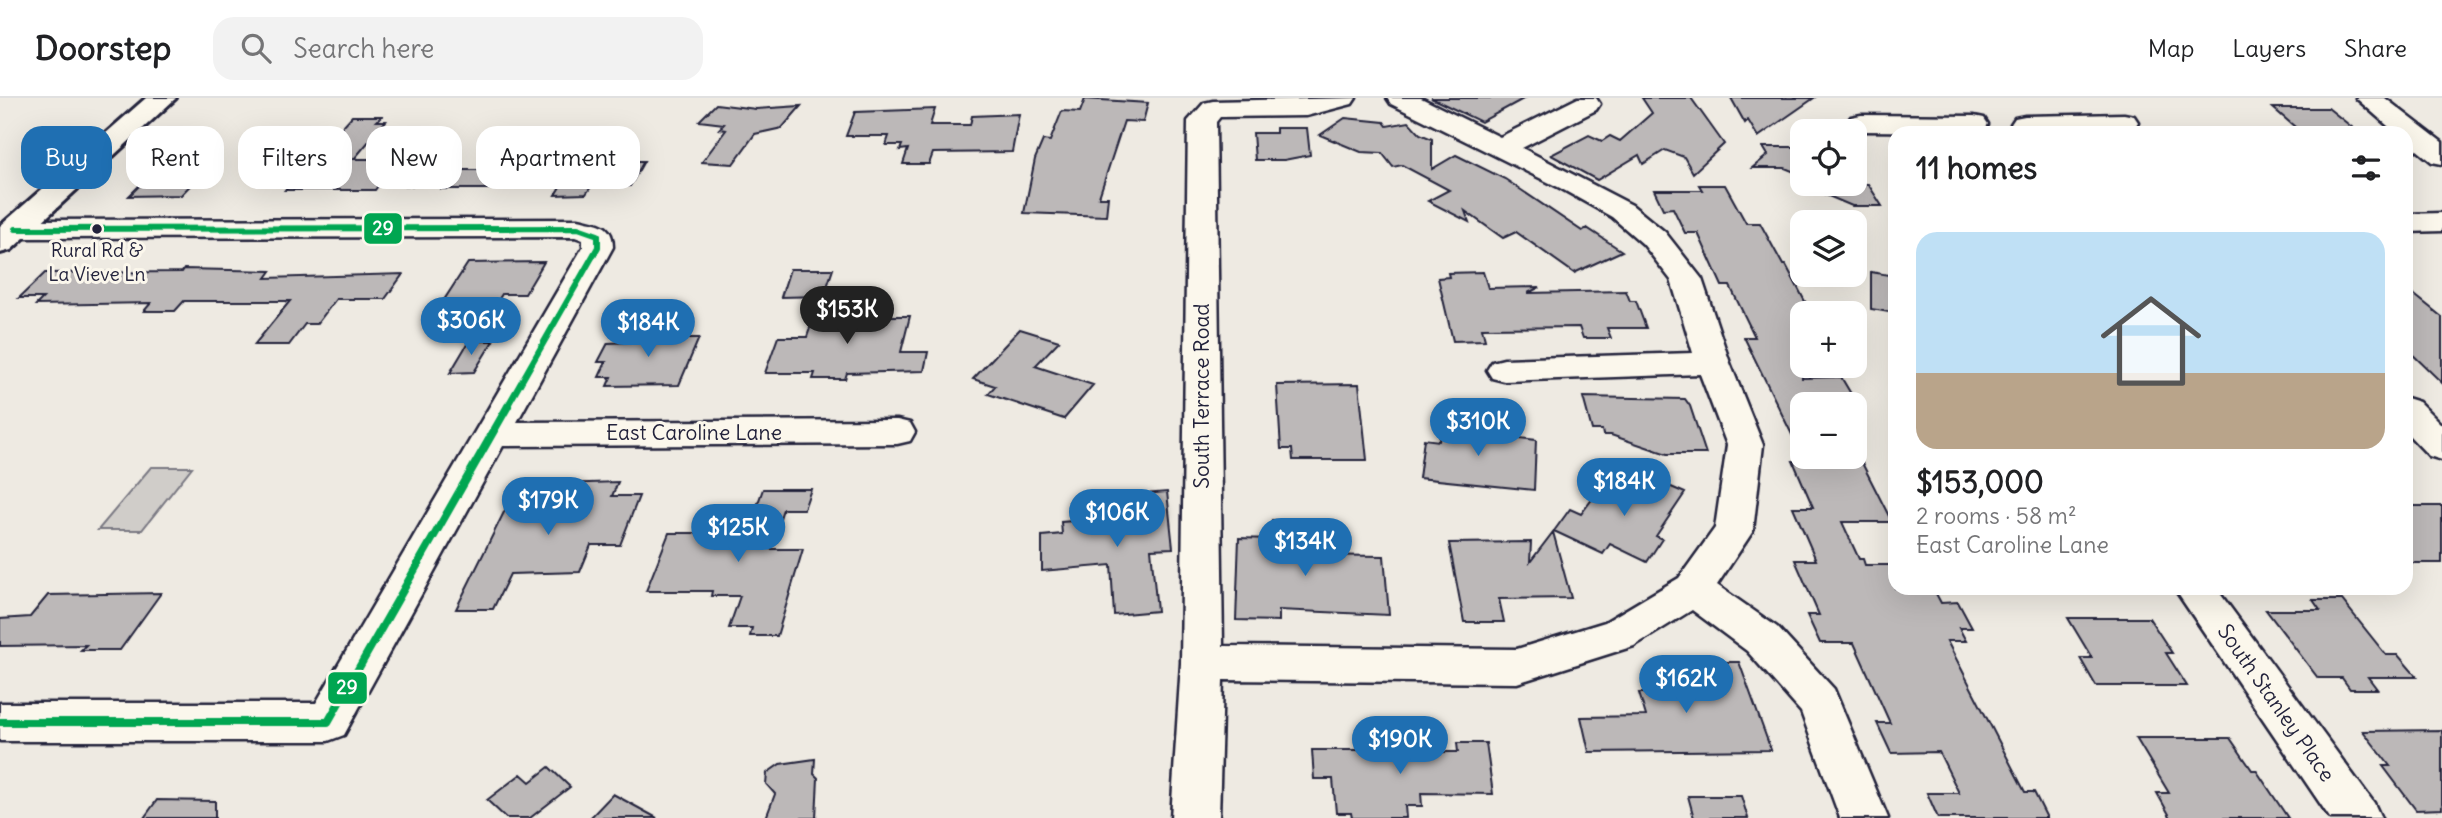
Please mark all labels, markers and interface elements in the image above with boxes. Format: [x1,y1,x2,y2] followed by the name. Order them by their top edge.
[213,17,703,80] search box
[35,27,171,69] text: Doorstep
[237,29,275,67] icon: search
[293,32,434,65] text: Search here
[2148,33,2194,63] text: Map
[2232,33,2306,63] text: Layers
[2344,33,2407,63] text: Share
[1790,119,1867,469] map controls
[1790,119,1867,196] button: locate
[21,126,112,189] chip: Buy
[126,126,224,189] chip: Rent
[238,126,352,189] chip: Filters
[366,126,462,189] chip: New
[476,126,640,189] chip: Apartment
[1916,149,2037,187] text: 11 homes
[2347,149,2385,187] icon: filters
[1790,210,1867,287] button: layers
[363,212,403,245] line badge: 29
[372,216,394,240] text: 29
[90,222,104,236] marker: Rural Rd & La Vieve Ln
[48,238,146,286] place label: Rural Rd & La Vieve Ln
[2088,278,2214,404] icon: home
[798,286,896,346] pin: $153K
[816,294,878,323] text: $153K
[422,298,520,357] pin: $306K
[599,300,697,359] pin: $184K
[1790,301,1867,378] button: +
[1188,303,1215,489] street label: South Terrace Road
[437,305,505,334] text: $306K
[617,307,679,336] text: $184K
[1790,392,1867,469] button: −
[1429,398,1527,458] pin: $310K
[1446,406,1510,435] text: $310K
[606,419,782,446] street label: East Caroline Lane
[1575,458,1673,518] pin: $184K
[1916,463,2044,501] text: $153,000
[1593,466,1655,495] text: $184K
[499,478,597,537] pin: $179K
[518,485,578,514] text: $179K
[1068,490,1166,549] pin: $106K
[1085,497,1149,526] text: $106K
[1916,501,2077,530] text: 2 rooms · 58 m²
[689,504,787,564] pin: $125K
[707,512,769,541] text: $125K
[1256,518,1354,578] pin: $134K
[1274,526,1336,555] text: $134K
[1916,530,2109,559] text: East Caroline Lane
[2212,619,2341,787] street label: South Stanley Place
[1637,656,1735,715] pin: $162K
[1655,663,1717,692] text: $162K
[327,671,368,705] line badge: 29
[336,675,358,699] text: 29
[1351,716,1449,776] pin: $190K
[1368,724,1432,753] text: $190K

